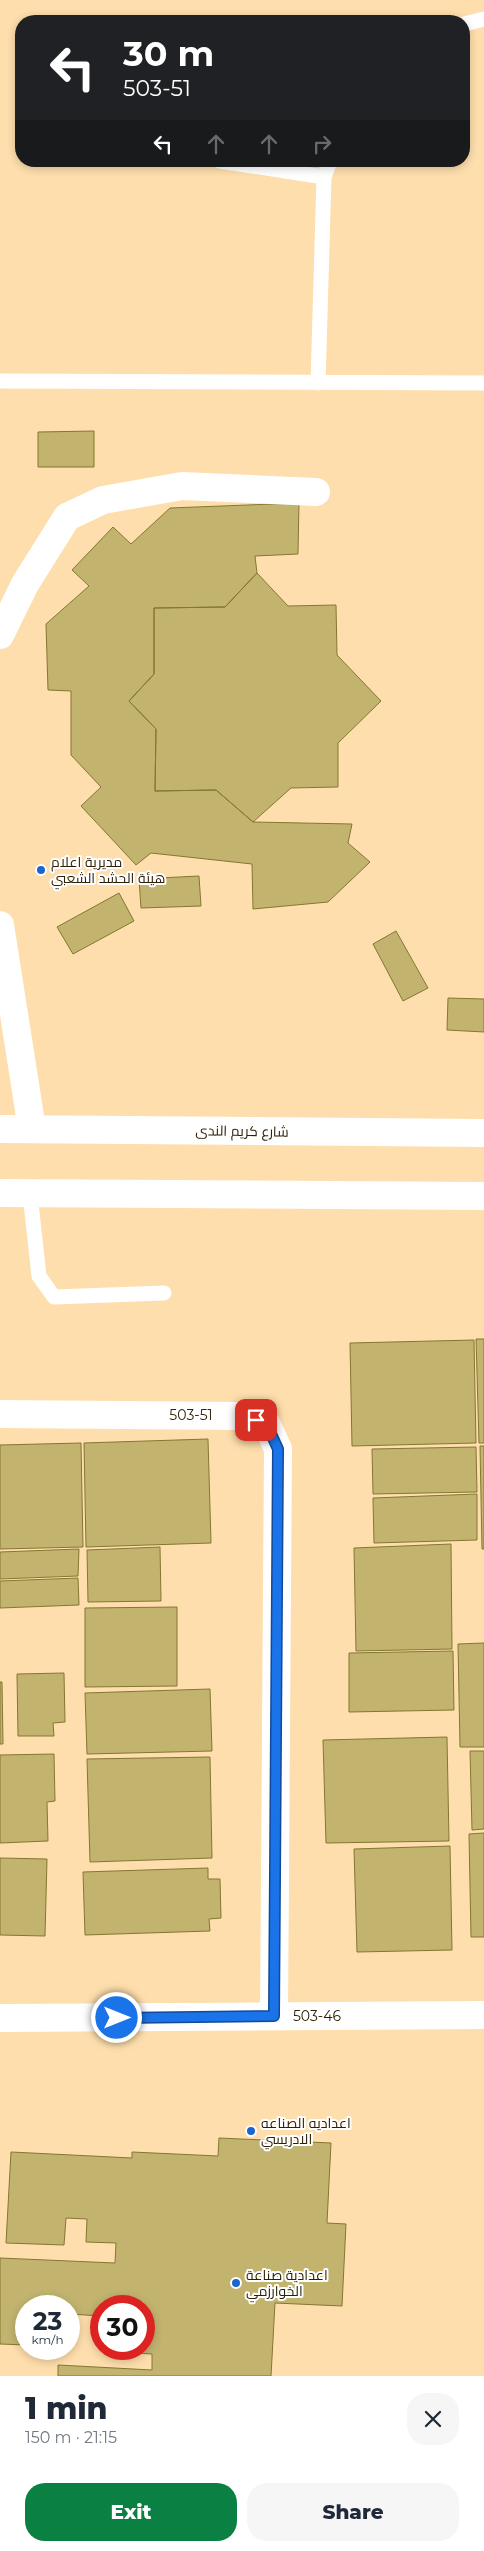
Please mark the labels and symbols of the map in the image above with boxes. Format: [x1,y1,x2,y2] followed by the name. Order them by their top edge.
[51,853,166,890] place label: مديرية اعلام هيئة الحشد الشعبي
[35,864,47,876] marker: مديرية اعلام هيئة الحشد الشعبي
[195,1121,289,1142] street label: شارع كريم الندى
[235,1399,277,1441] pin
[169,1406,213,1424] street label: 503-51
[90,1991,142,2043] position arrow
[293,2007,342,2025] street label: 503-46
[261,2114,351,2150] place label: اعداديه الصناعه الادريسي
[245,2125,257,2137] marker: اعداديه الصناعه الادريسي
[246,2266,328,2303] place label: اعدادية صناعة الخوارزمي
[230,2277,242,2289] marker: اعدادية صناعة الخوارزمي
[90,2295,155,2360] speed limit sign: 30

